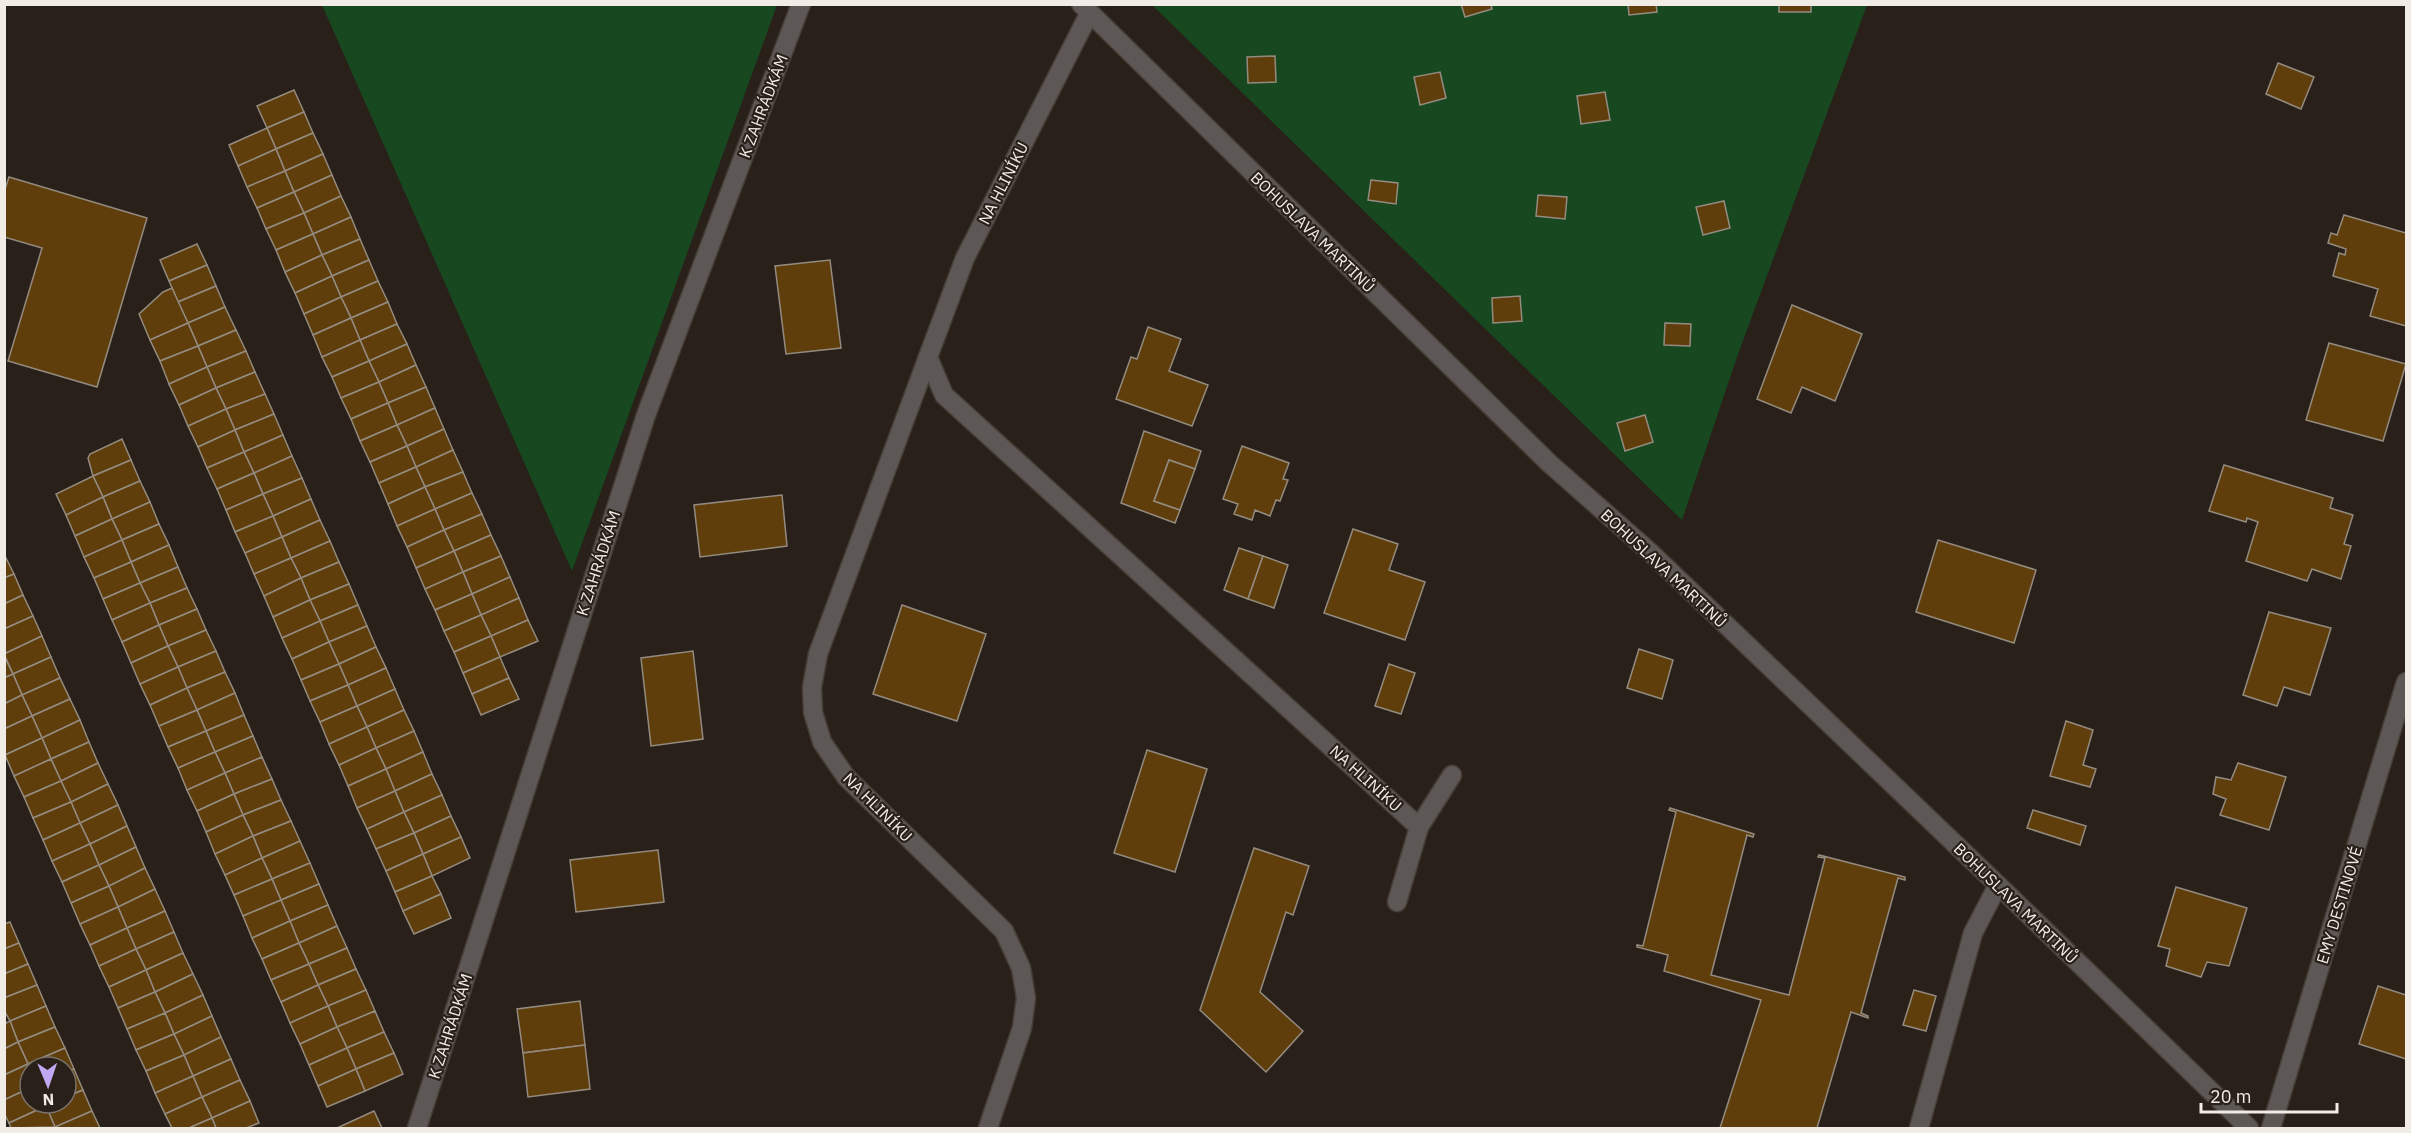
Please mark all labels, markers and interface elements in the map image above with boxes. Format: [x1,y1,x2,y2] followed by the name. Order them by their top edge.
[733,51,792,161] street label: K ZAHRÁDKÁM
[973,138,1032,228] street label: NA HLINÍKU
[1247,167,1380,296] street label: BOHUSLAVA MARTINŮ
[1597,504,1732,632] street label: BOHUSLAVA MARTINŮ
[571,508,624,618] street label: K ZAHRÁDKÁM
[1326,740,1407,815] street label: NA HLINÍKU
[839,767,918,846] street label: NA HLINÍKU
[1950,838,2083,967] street label: BOHUSLAVA MARTINŮ
[2311,844,2366,966] street label: EMY DESTINOVÉ
[423,971,476,1081] street label: K ZAHRÁDKÁM
[18,1055,78,1115] north arrow
[2201,1076,2338,1114] scale bar
[2210,1085,2252,1108] text: 20 m
[42,1090,55,1110] text: N

